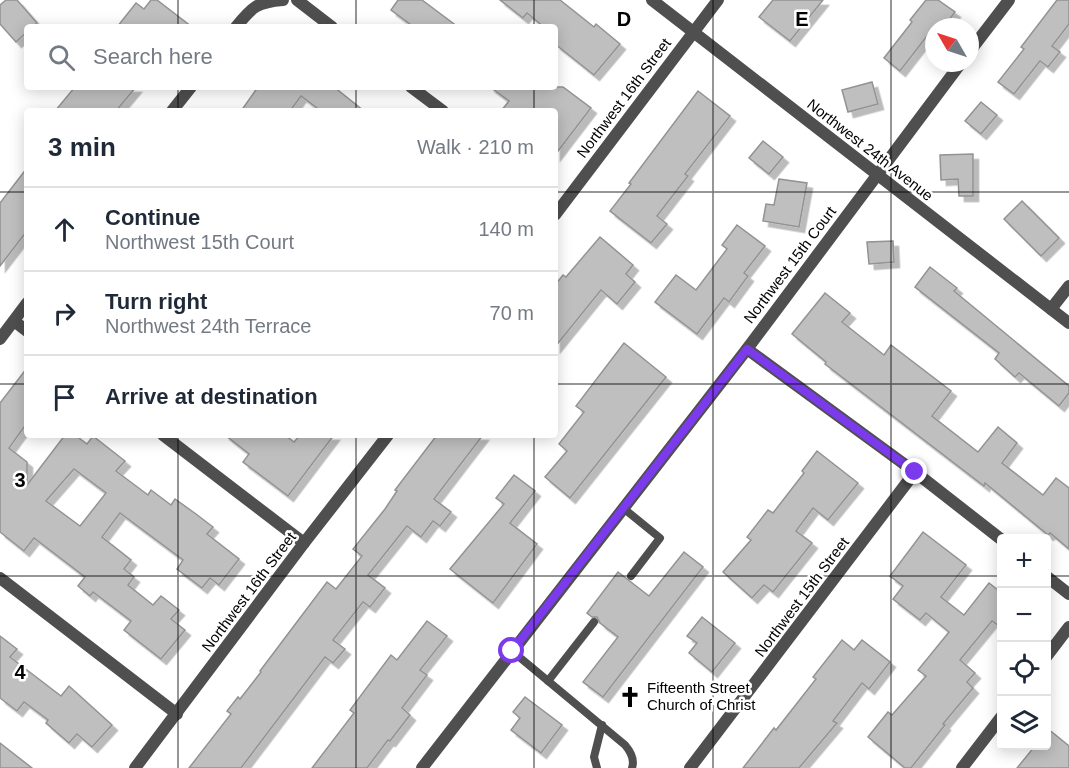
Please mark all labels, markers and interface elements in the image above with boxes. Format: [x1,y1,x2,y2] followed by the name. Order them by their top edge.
[617,8,631,30] text: D
[795,8,809,30] text: E
[925,18,979,72] north arrow
[24,24,558,90] search box
[573,34,675,161] street label: Northwest 16th Street
[45,41,78,74] icon: search
[93,44,213,69] text: Search here
[804,95,937,204] street label: Northwest 24th Avenue
[48,132,116,162] text: 3 min
[417,136,534,158] text: Walk · 210 m
[740,202,840,326] street label: Northwest 15th Court
[105,205,200,230] text: Continue
[48,213,81,246] icon: ahead
[478,218,534,240] text: 140 m
[105,231,294,253] text: Northwest 15th Court
[105,289,207,314] text: Turn right
[48,297,81,330] icon: right
[490,302,534,324] text: 70 m
[105,315,311,337] text: Northwest 24th Terrace
[48,381,81,414] icon: arrive
[105,384,318,409] text: Arrive at destination
[901,458,927,484] route end
[14,469,26,491] text: 3
[198,528,300,655] street label: Northwest 16th Street
[751,533,853,660] street label: Northwest 15th Street
[997,534,1051,750] map controls
[997,534,1051,588] button: +
[997,588,1051,642] button: −
[498,637,524,663] route start
[997,642,1051,696] button: locate
[14,661,26,683] text: 4
[647,679,756,713] place label: Fifteenth Street Church of Christ
[618,685,642,709] church icon: Fifteenth Street Church of Christ
[997,696,1051,750] button: layers

